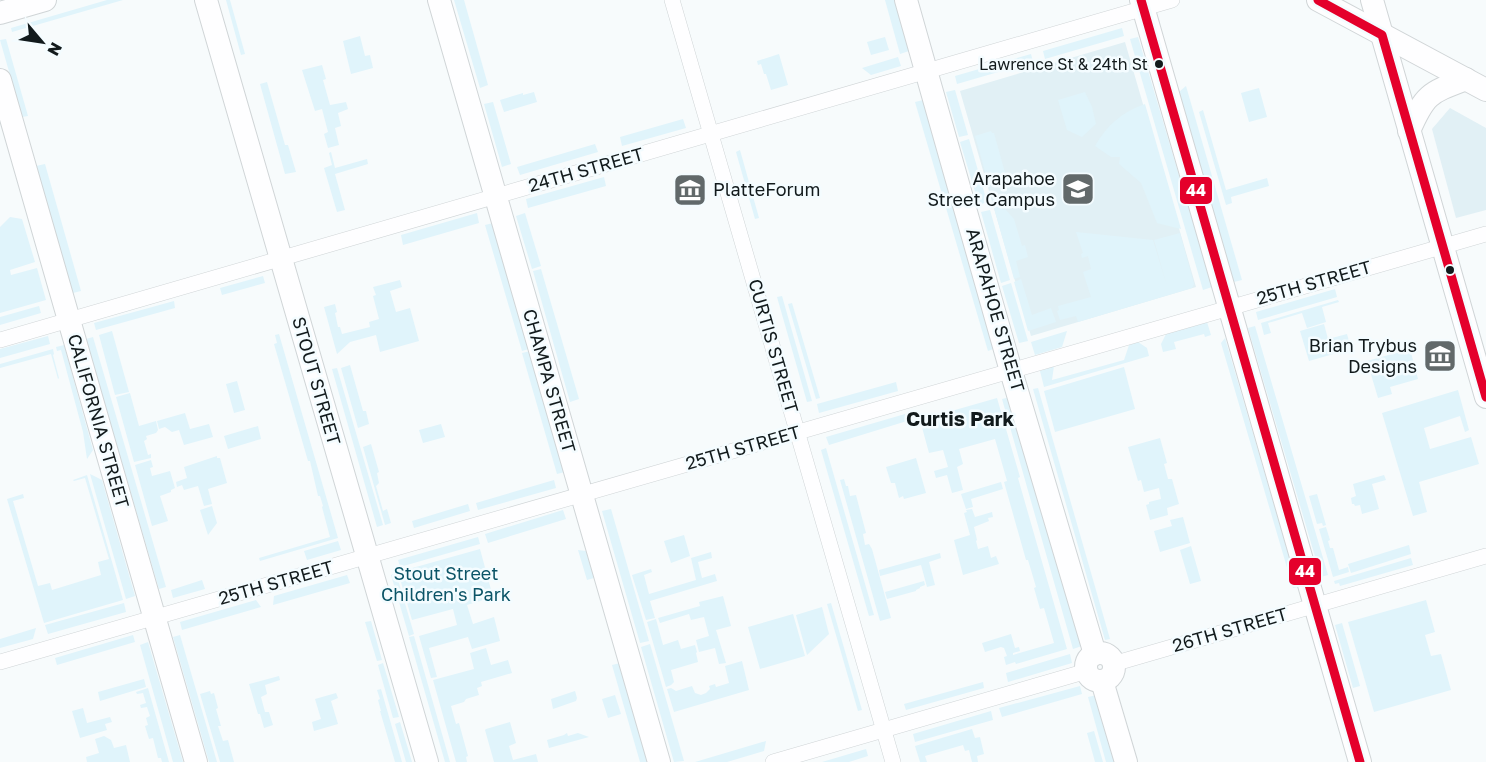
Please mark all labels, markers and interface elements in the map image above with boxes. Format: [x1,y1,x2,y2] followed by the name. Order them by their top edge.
[12,12,72,72] north arrow
[43,39,67,59] text: N
[979,54,1148,74] place label: Lawrence St & 24th St
[1153,58,1165,70] marker: Lawrence St & 24th St
[526,142,646,196] street label: 24TH STREET
[927,167,1055,210] place label: Arapahoe Street Campus
[1060,171,1096,207] school or university icon: Arapahoe Street Campus
[672,172,708,208] museum icon: PlatteForum
[1179,176,1213,205] line badge: 44
[713,178,820,200] place label: PlatteForum
[1186,180,1206,200] text: 44
[962,225,1030,394] street label: ARAPAHOE STREET
[1254,255,1374,309] street label: 25TH STREET
[1444,264,1456,276] unlabelled marker
[744,276,804,415] street label: CURTIS STREET
[519,306,581,455] street label: CHAMPA STREET
[288,314,346,447] street label: STOUT STREET
[64,331,134,510] street label: CALIFORNIA STREET
[1309,334,1417,377] place label: Brian Trybus Designs
[1422,338,1458,374] museum icon: Brian Trybus Designs
[906,406,1014,430] district label: Curtis Park
[683,420,803,474] street label: 25TH STREET
[216,555,336,609] street label: 25TH STREET
[1288,557,1322,586] line badge: 44
[1295,561,1315,581] text: 44
[381,562,511,605] park label: Stout Street Children's Park
[1170,602,1290,656] street label: 26TH STREET

